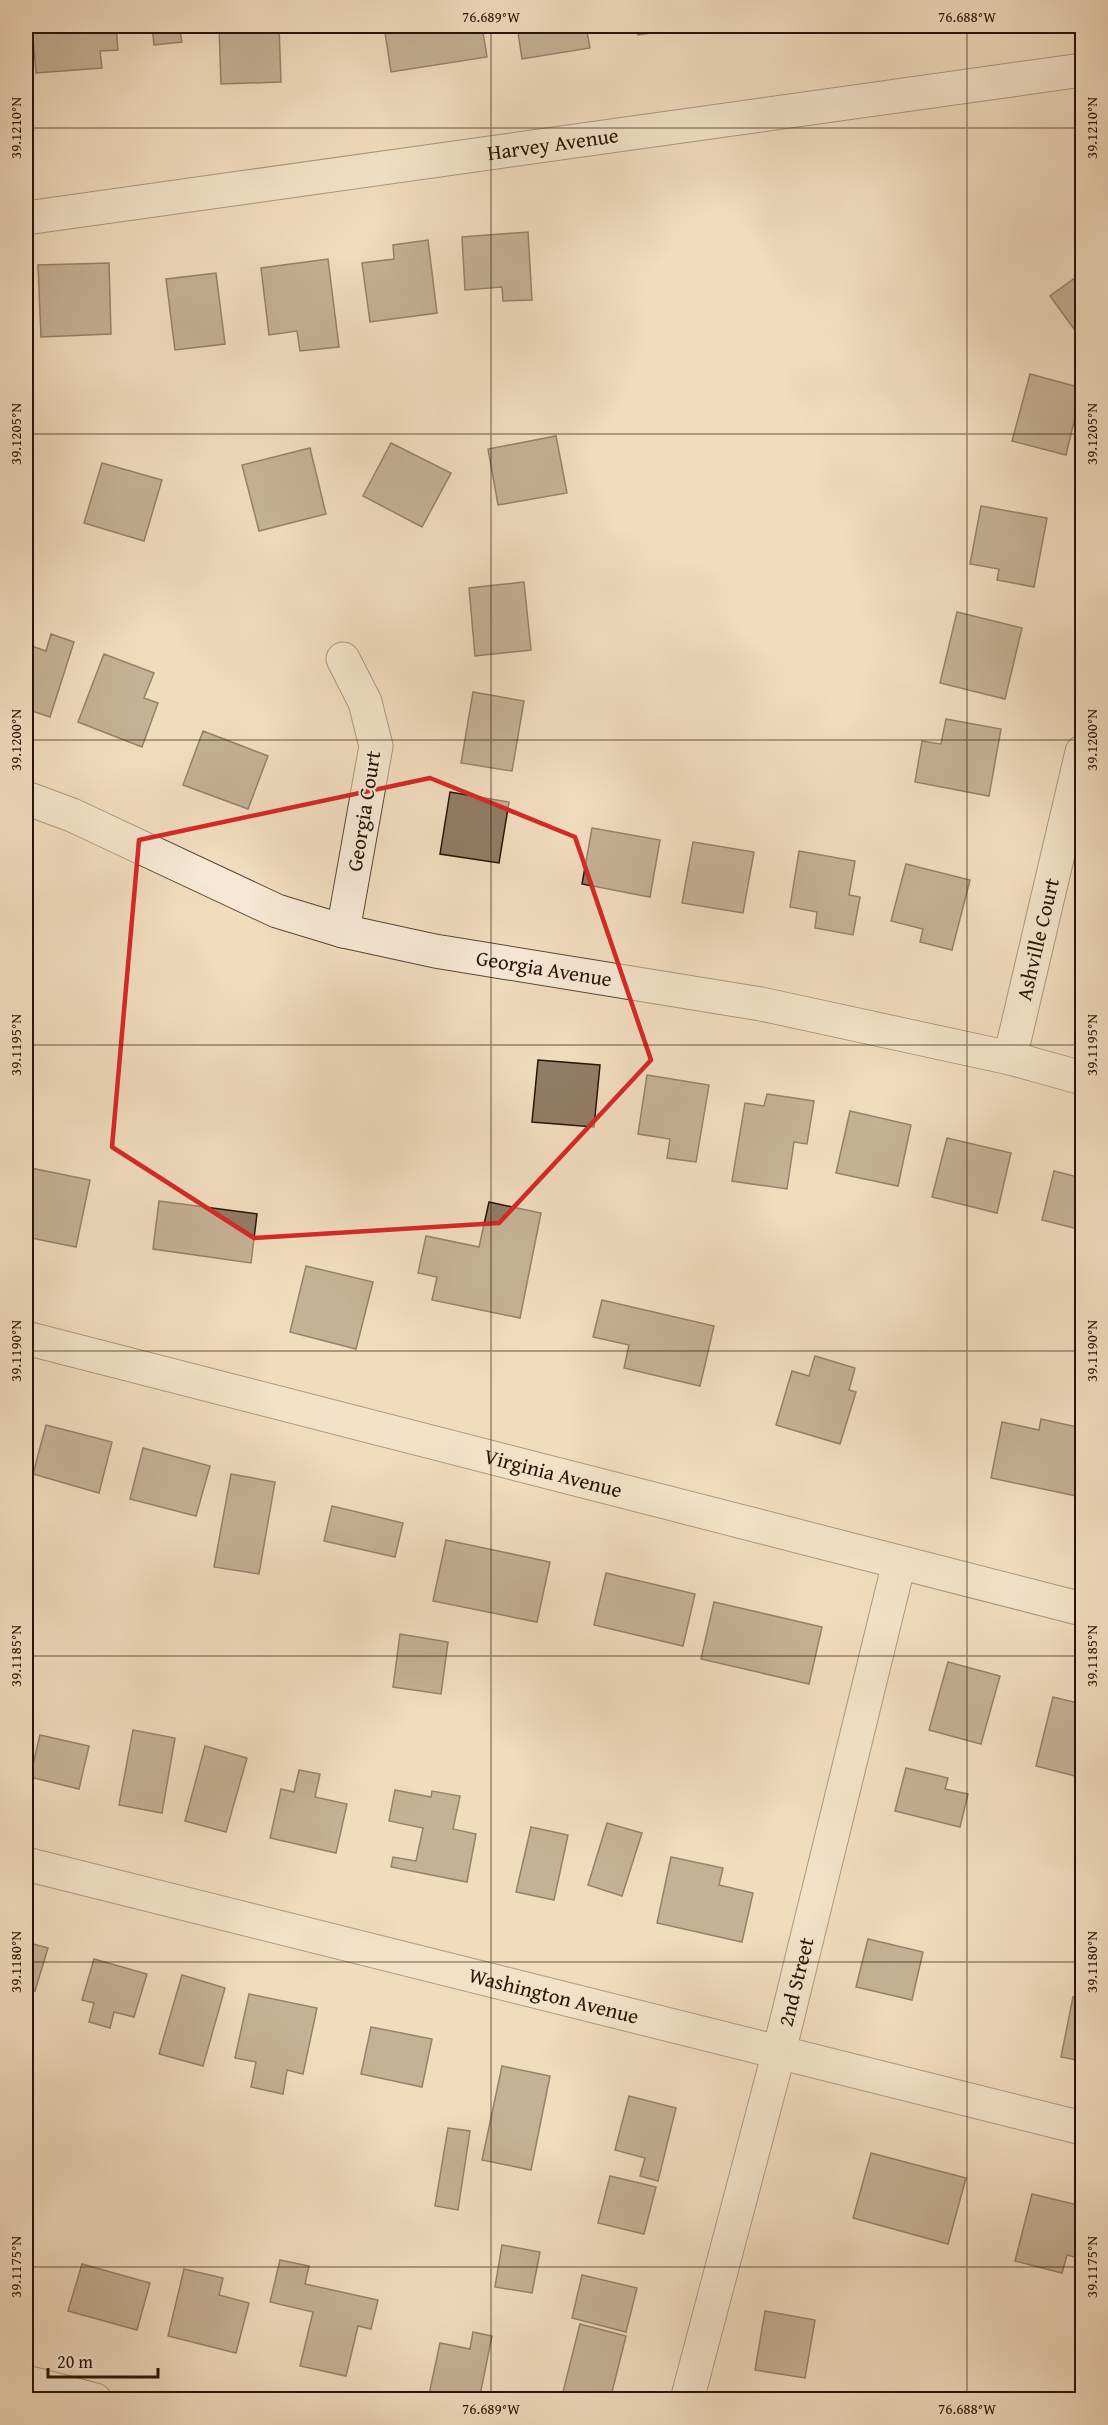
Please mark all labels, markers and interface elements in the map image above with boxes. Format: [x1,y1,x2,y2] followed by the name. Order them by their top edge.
[462,6,520,27] text: 76.689°W
[938,6,996,27] text: 76.688°W
[5,97,26,159] text: 39.1210°N
[1081,97,1102,159] text: 39.1210°N
[485,119,620,168] street label: Harvey Avenue
[5,403,26,465] text: 39.1205°N
[1081,403,1102,465] text: 39.1205°N
[5,709,26,771] text: 39.1200°N
[1081,709,1102,771] text: 39.1200°N
[339,748,388,874] street label: Georgia Court
[1008,874,1067,1004] street label: Ashville Court
[474,942,614,995] street label: Georgia Avenue
[5,1014,26,1076] text: 39.1195°N
[1081,1014,1102,1076] text: 39.1195°N
[5,1320,26,1382] text: 39.1190°N
[1081,1320,1102,1382] text: 39.1190°N
[481,1440,626,1505] street label: Virginia Avenue
[5,1625,26,1687] text: 39.1185°N
[1081,1625,1102,1687] text: 39.1185°N
[5,1931,26,1993] text: 39.1180°N
[1081,1931,1102,1993] text: 39.1180°N
[770,1933,822,2030] street label: 2nd Street
[466,1959,642,2032] street label: Washington Avenue
[5,2236,26,2298] text: 39.1175°N
[1081,2236,1102,2298] text: 39.1175°N
[48,2341,158,2379] scale bar
[57,2348,93,2375] text: 20 m
[462,2398,520,2419] text: 76.689°W
[938,2398,996,2419] text: 76.688°W

